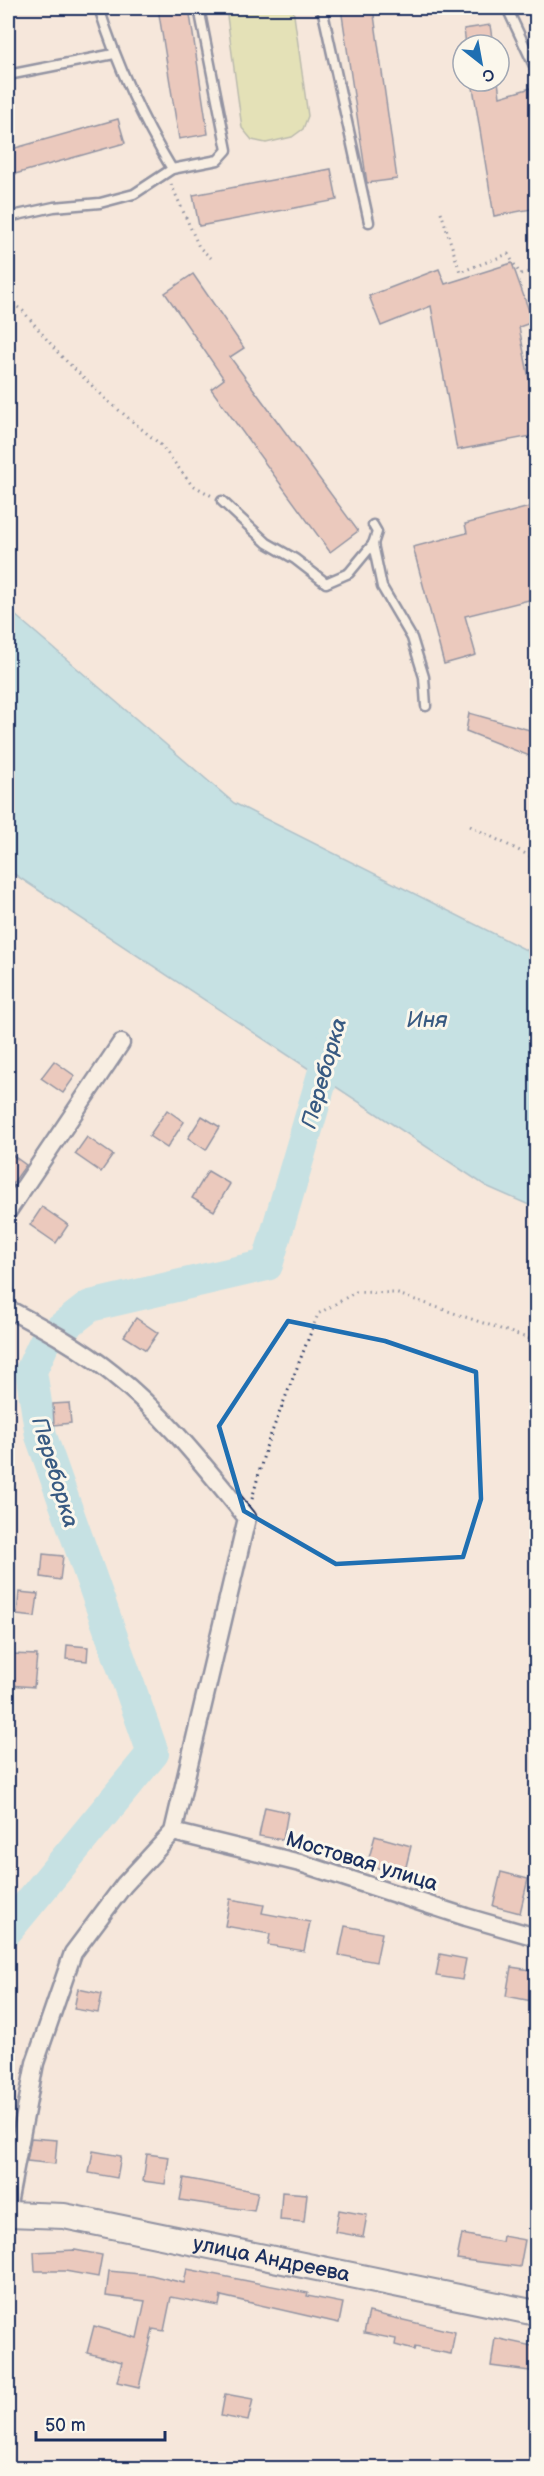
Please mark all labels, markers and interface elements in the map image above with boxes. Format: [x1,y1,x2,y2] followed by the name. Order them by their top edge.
[451,33,511,93] north arrow
[478,64,498,86] text: С
[407,1007,447,1034] water label: Иня
[296,1015,353,1132] water label: Переборка
[25,1414,84,1531] water label: Переборка
[283,1826,442,1897] street label: Мостовая улица
[191,2231,353,2288] street label: улица Андреева
[36,2404,165,2442] scale bar
[45,2415,86,2436] text: 50 m

